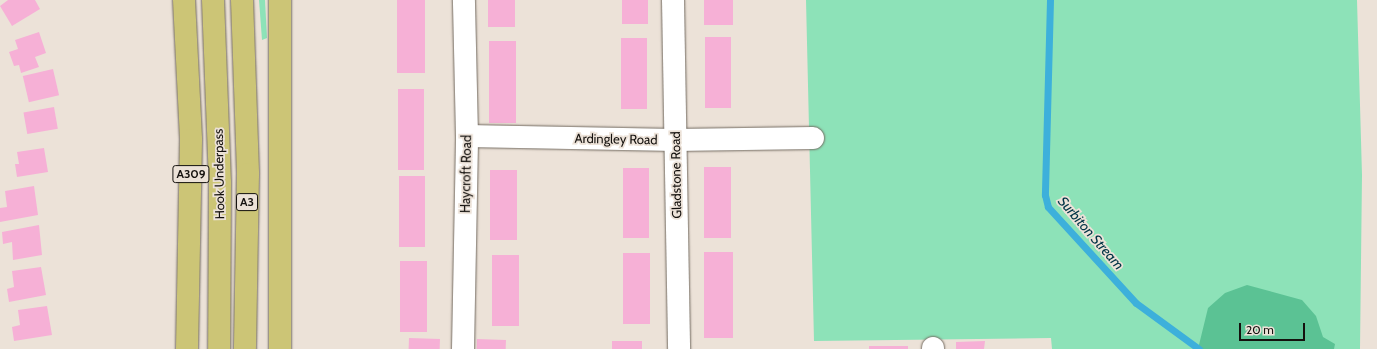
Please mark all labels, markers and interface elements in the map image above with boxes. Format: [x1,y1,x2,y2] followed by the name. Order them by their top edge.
[210,129,228,219] street label: Hook Underpass
[574,130,658,148] street label: Ardingley Road
[667,131,685,219] street label: Gladstone Road
[458,135,474,213] street label: Haycroft Road
[172,164,210,184] road number: A309
[236,192,258,212] road number: A3
[1055,193,1127,273] water label: Surbiton Stream
[1241,315,1307,341] scale bar
[1246,322,1274,337] text: 20 m

